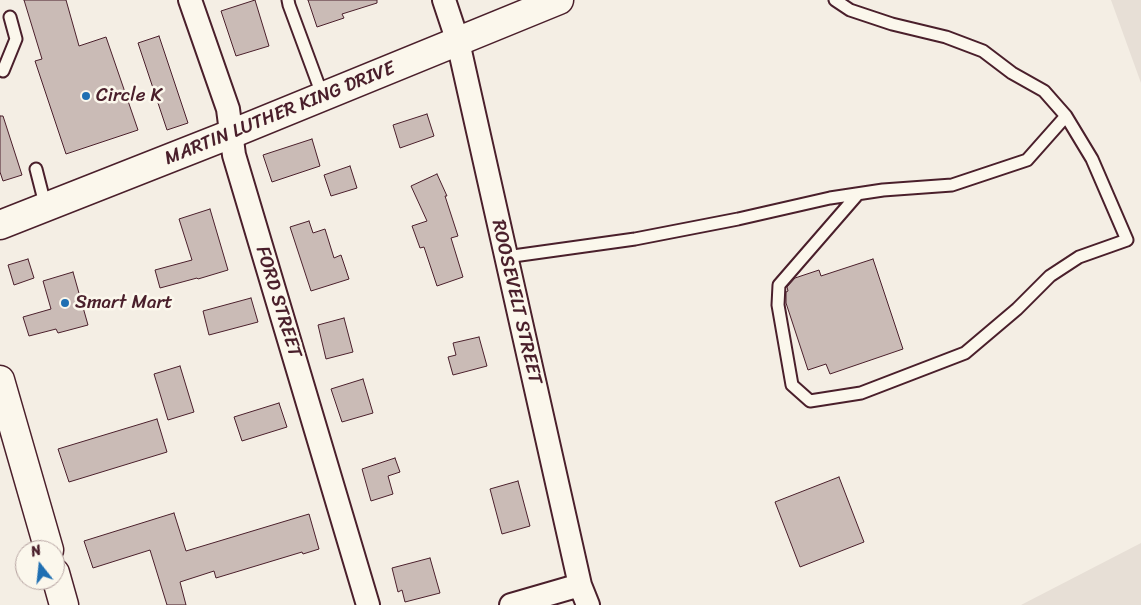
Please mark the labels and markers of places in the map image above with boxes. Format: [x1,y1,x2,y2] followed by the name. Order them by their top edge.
[96,85,162,107] place label: Circle K
[80,90,92,102] marker: Circle K
[75,292,173,314] place label: Smart Mart
[59,297,71,309] marker: Smart Mart

